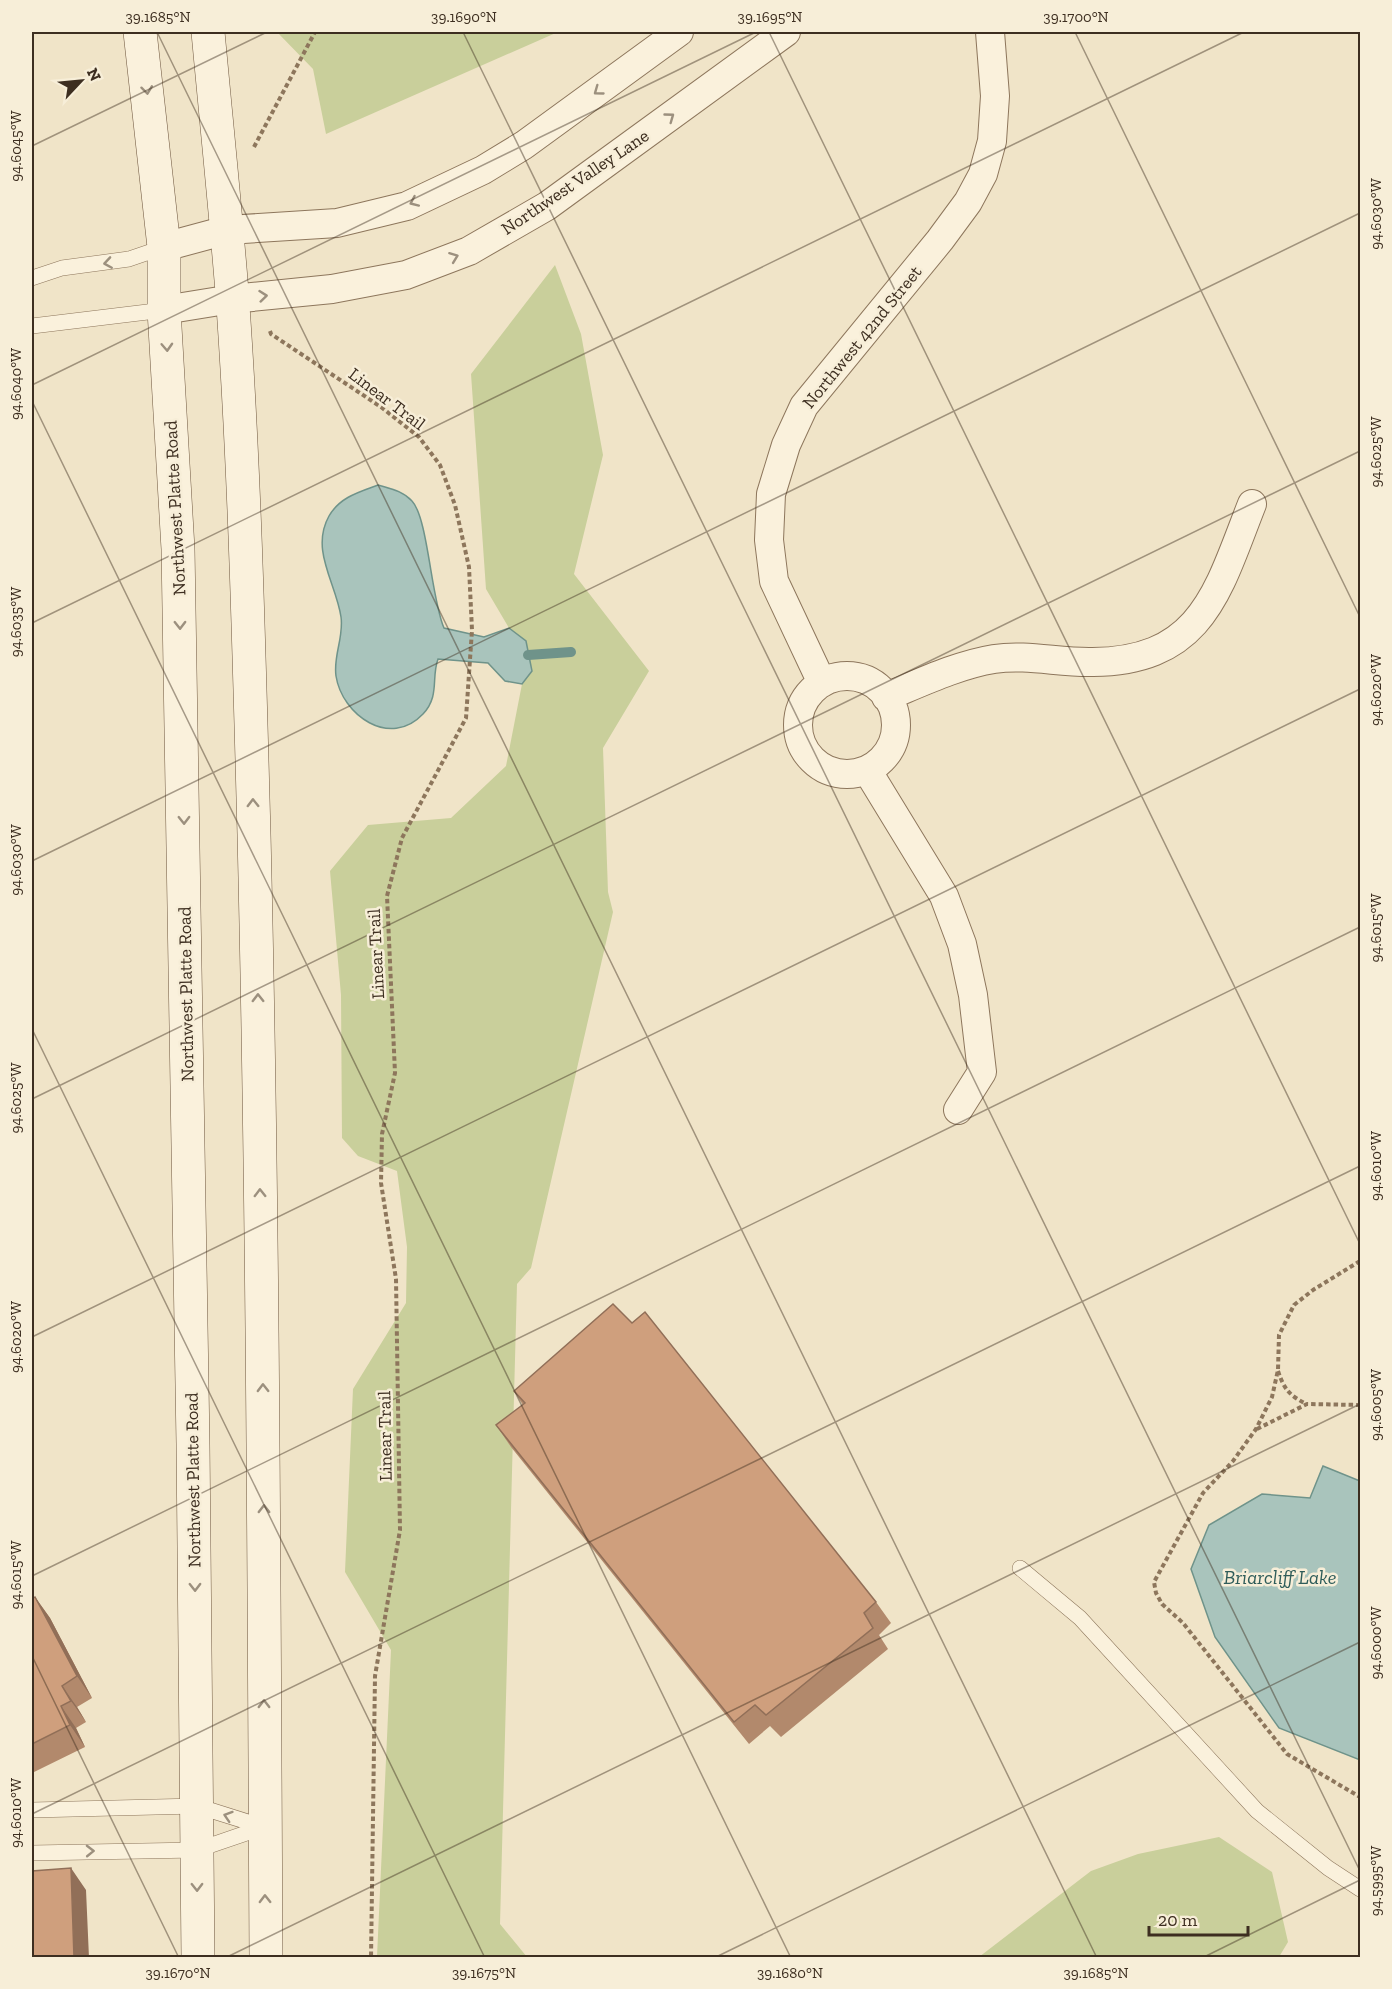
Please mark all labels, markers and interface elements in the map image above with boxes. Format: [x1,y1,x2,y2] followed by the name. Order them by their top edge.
[126,8,190,26] text: 39.1685°N
[431,8,497,26] text: 39.1690°N
[738,8,802,26] text: 39.1695°N
[1043,8,1109,26] text: 39.1700°N
[51,51,111,111] north arrow
[83,65,105,84] text: N
[594,83,605,94] one-way arrow
[140,85,153,94] one-way arrow
[7,110,25,182] text: 94.6045°W
[663,113,674,124] one-way arrow
[497,124,653,240] street label: Northwest Valley Lane
[1367,178,1385,250] text: 94.6030°W
[409,195,420,207] one-way arrow
[447,252,458,264] one-way arrow
[103,256,113,269] one-way arrow
[798,261,927,413] street label: Northwest 42nd Street
[259,290,268,303] one-way arrow
[160,342,173,351] one-way arrow
[7,348,25,420] text: 94.6040°W
[344,363,430,435] street label: Linear Trail
[1367,417,1385,487] text: 94.6025°W
[159,420,191,596] street label: Northwest Platte Road
[7,587,25,657] text: 94.6035°W
[174,621,186,630] one-way arrow
[1367,654,1385,726] text: 94.6020°W
[247,799,259,808] one-way arrow
[178,816,190,825] one-way arrow
[7,824,25,896] text: 94.6030°W
[1367,894,1385,962] text: 94.6015°W
[173,906,199,1082] street label: Northwest Platte Road
[363,908,389,1000] street label: Linear Trail
[252,994,264,1003] one-way arrow
[7,1063,25,1133] text: 94.6025°W
[1367,1131,1385,1201] text: 94.6010°W
[254,1189,266,1198] one-way arrow
[7,1301,25,1373] text: 94.6020°W
[1367,1369,1385,1441] text: 94.6005°W
[257,1384,269,1393] one-way arrow
[373,1390,397,1481] street label: Linear Trail
[180,1392,206,1568] street label: Northwest Platte Road
[258,1505,270,1514] one-way arrow
[7,1541,25,1609] text: 94.6015°W
[1224,1565,1336,1589] water label: Briarcliff Lake
[189,1582,201,1591] one-way arrow
[1367,1607,1385,1679] text: 94.6000°W
[258,1700,270,1709] one-way arrow
[7,1778,25,1848] text: 94.6010°W
[223,1810,234,1823] one-way arrow
[85,1845,94,1858] one-way arrow
[1367,1846,1385,1916] text: 94.5995°W
[191,1882,204,1891] one-way arrow
[259,1895,272,1904] one-way arrow
[1149,1899,1248,1937] scale bar
[1158,1909,1198,1931] text: 20 m
[146,1964,210,1982] text: 39.1670°N
[452,1964,516,1982] text: 39.1675°N
[757,1964,823,1982] text: 39.1680°N
[1064,1964,1128,1982] text: 39.1685°N

